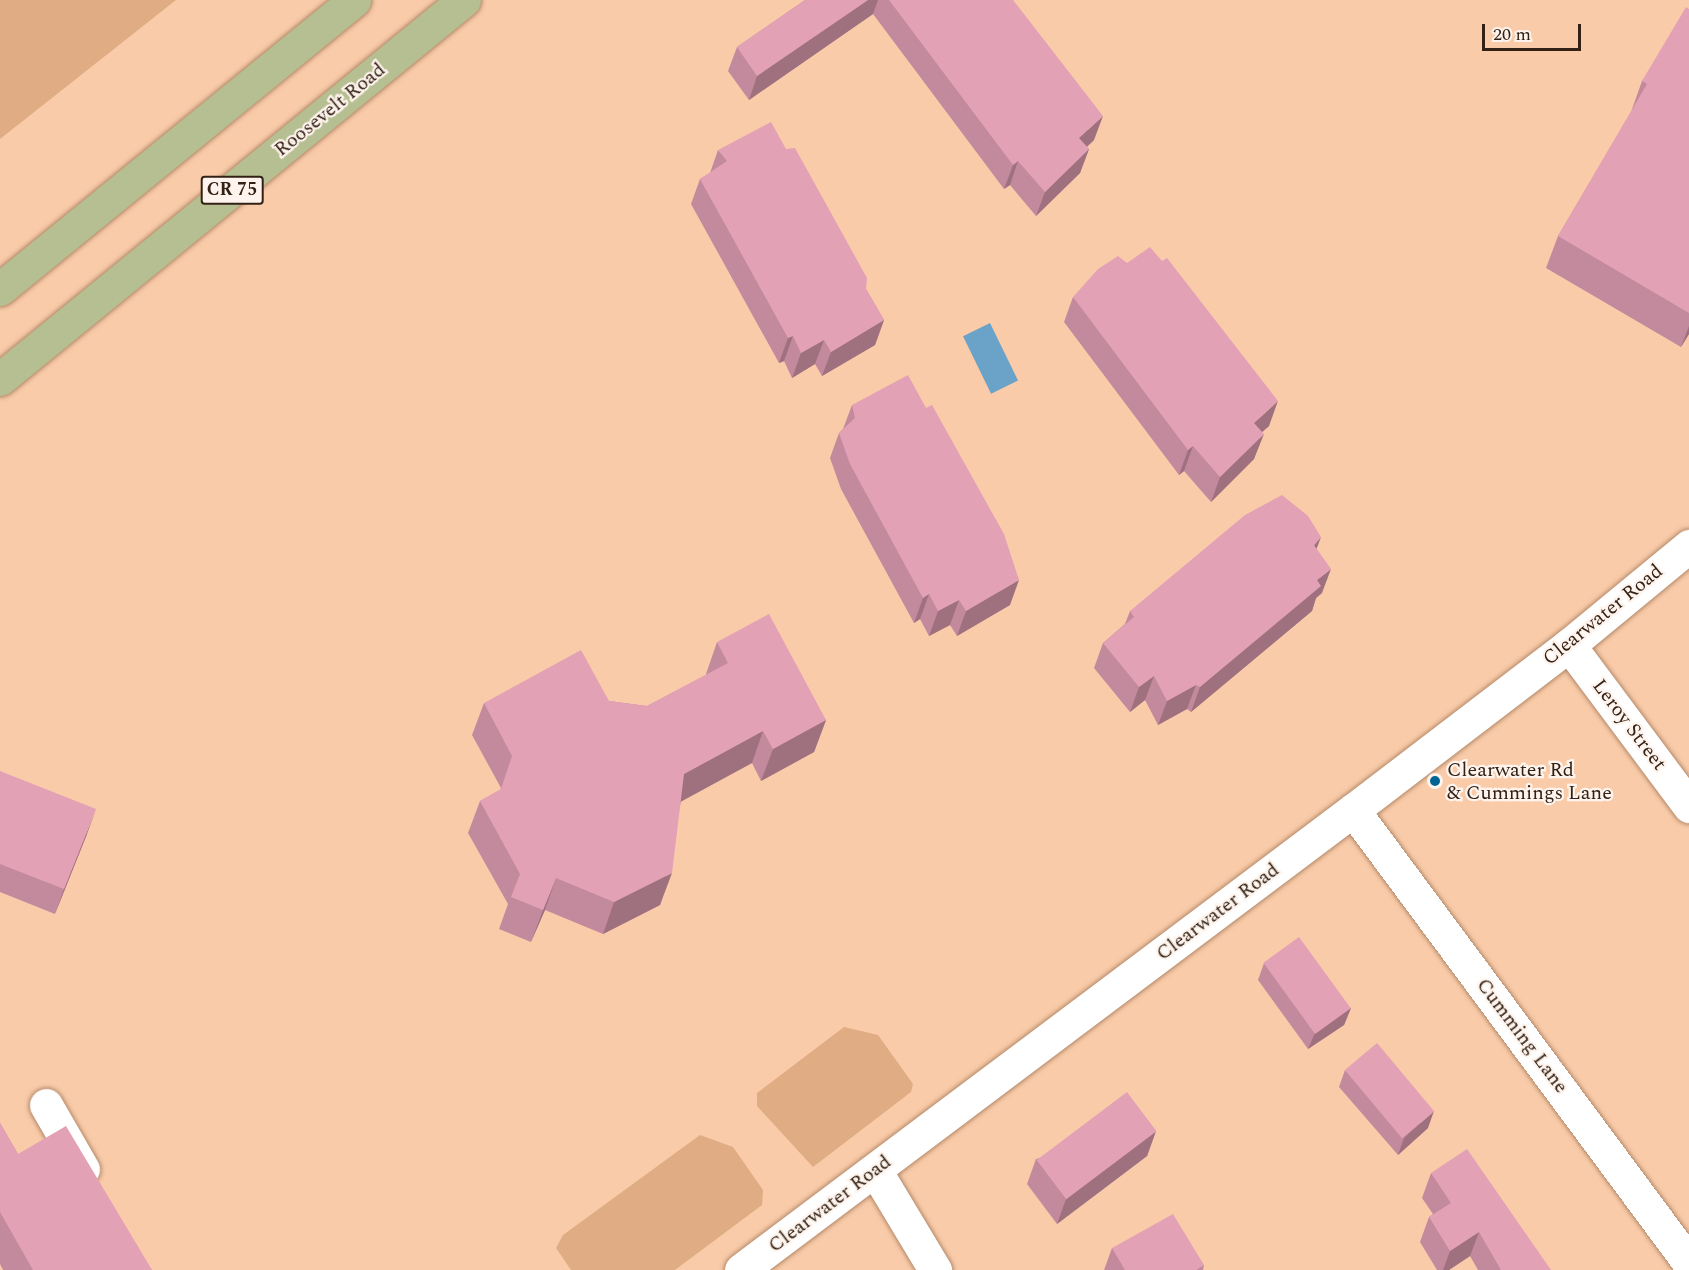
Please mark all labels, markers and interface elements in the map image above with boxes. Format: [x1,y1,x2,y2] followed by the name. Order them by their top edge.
[1485,12,1584,50] scale bar
[1493,21,1531,48] text: 20 m
[270,58,390,162] street label: Roosevelt Road
[200,175,264,205] road number: CR 75
[1538,559,1668,671] street label: Clearwater Road
[1587,675,1671,775] street label: Leroy Street
[1447,758,1612,805] place label: Clearwater Rd & Cummings Lane
[1428,774,1442,788] marker: Clearwater Rd & Cummings Lane
[1152,858,1284,966] street label: Clearwater Road
[1471,974,1573,1098] street label: Cumming Lane
[764,1150,896,1258] street label: Clearwater Road

